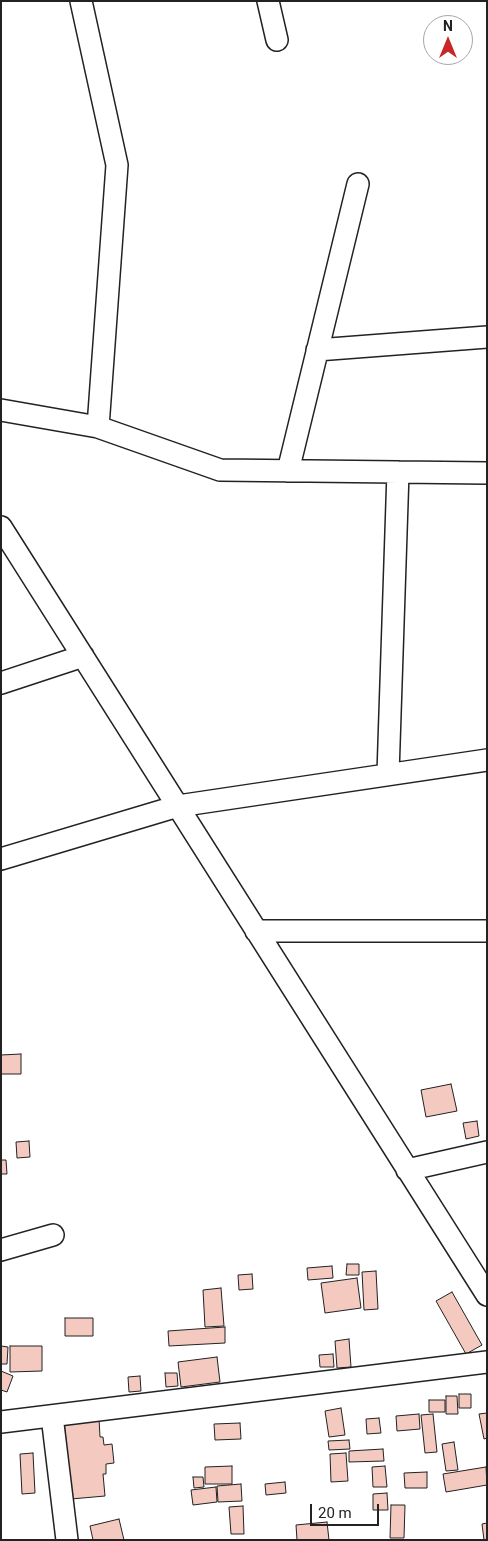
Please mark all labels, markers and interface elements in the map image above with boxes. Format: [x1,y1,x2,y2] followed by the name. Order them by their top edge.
[423,15,473,65] north arrow
[443,18,453,34] text: N
[313,1494,382,1526] scale bar
[318,1504,352,1522] text: 20 m

